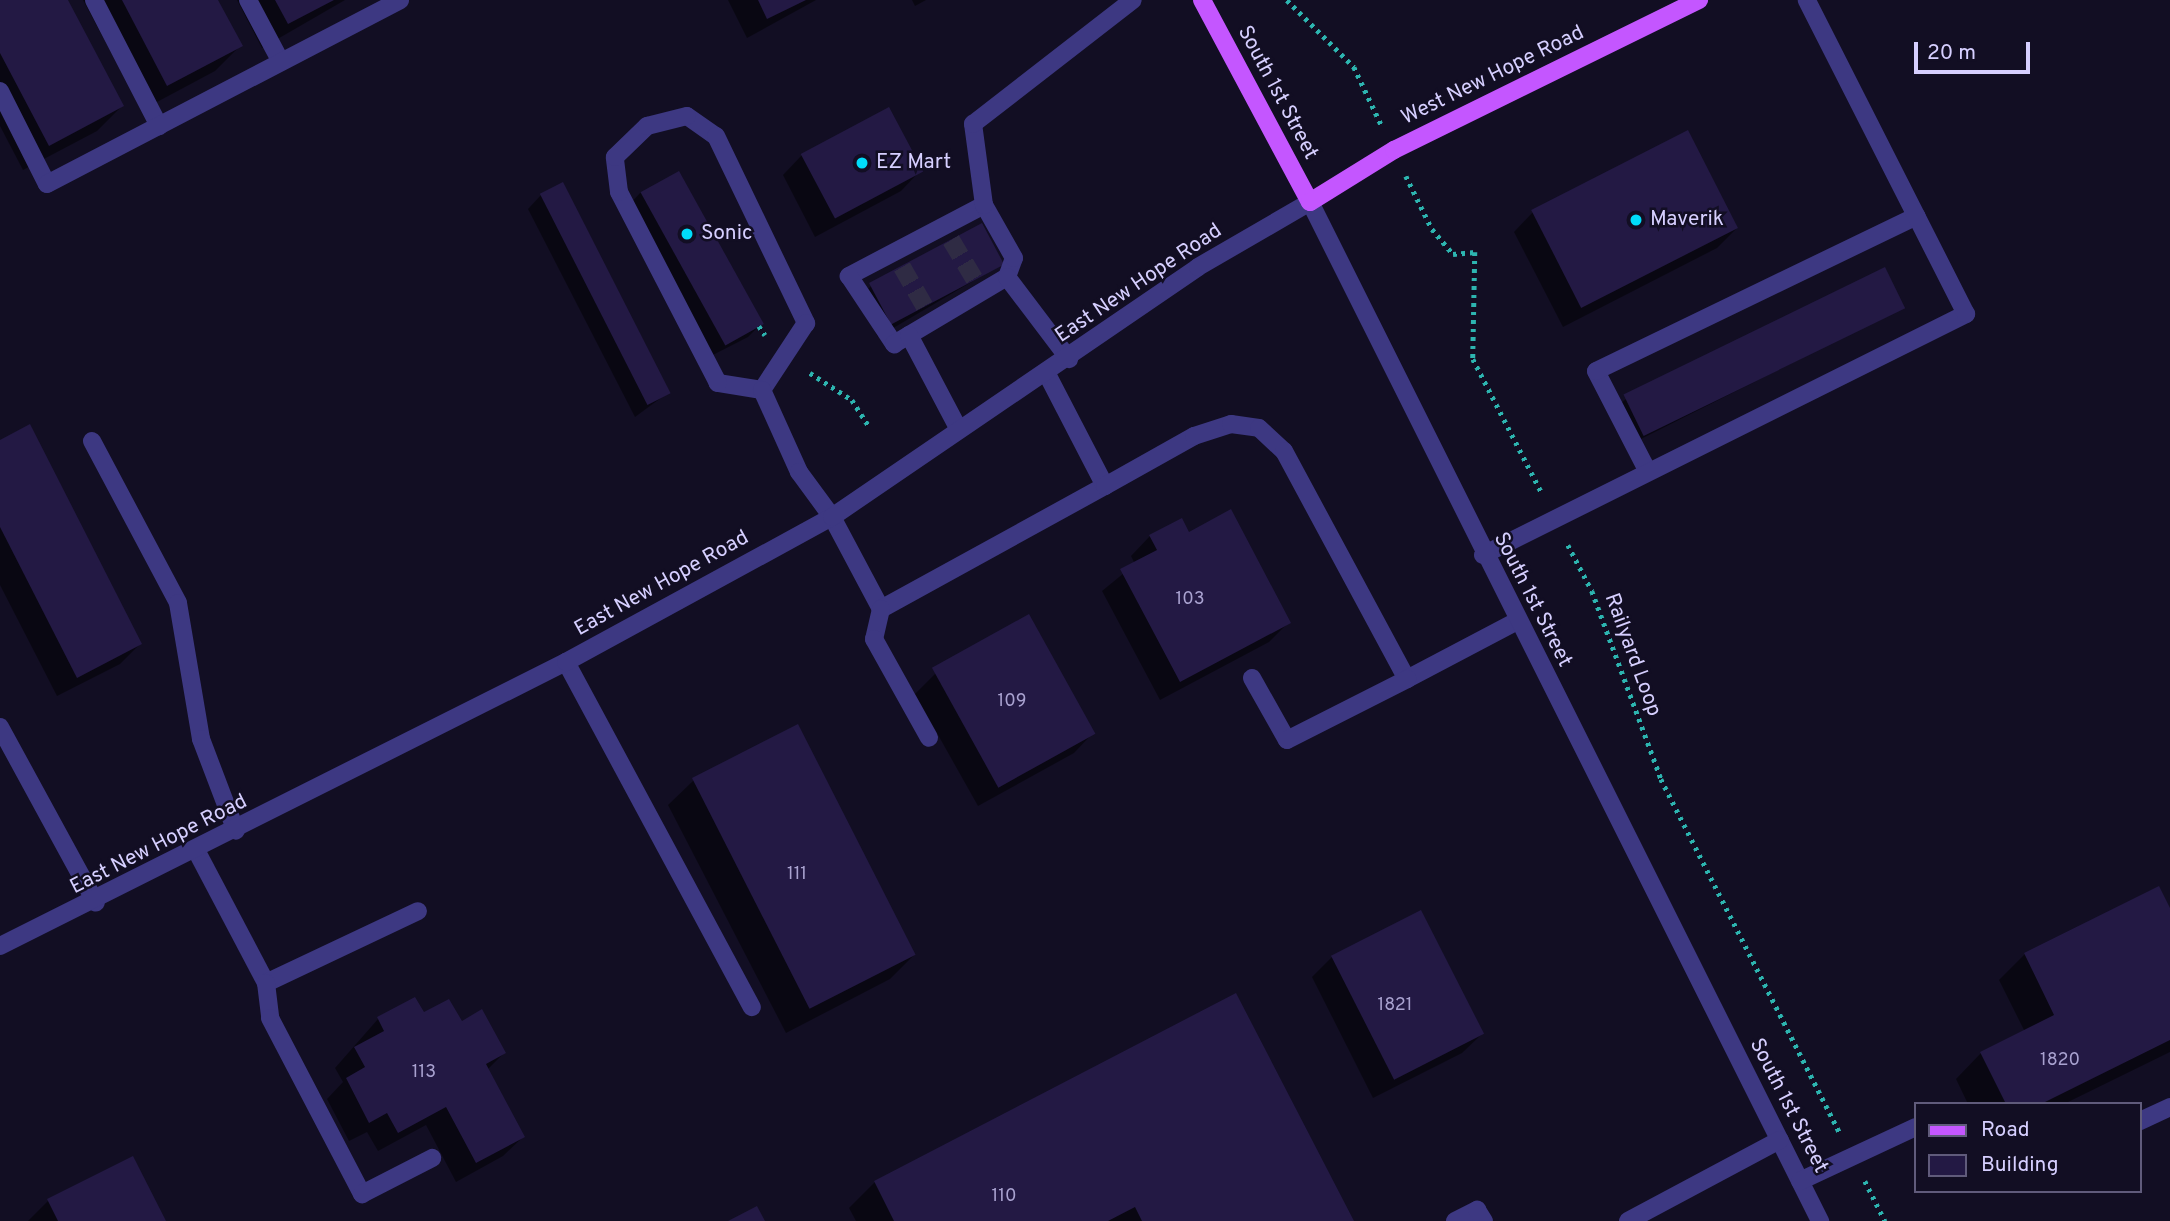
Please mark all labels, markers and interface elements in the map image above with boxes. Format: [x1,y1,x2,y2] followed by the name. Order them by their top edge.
[1398,21,1588,131] street label: West New Hope Road
[1231,22,1323,164] street label: South 1st Street
[1918,28,2034,72] scale bar
[1927,40,1976,67] text: 20 m
[876,150,951,176] place label: EZ Mart
[854,155,870,171] marker: EZ Mart
[1650,207,1724,233] place label: Maverik
[1628,212,1644,228] marker: Maverik
[1051,219,1227,349] street label: East New Hope Road
[701,221,752,247] place label: Sonic
[679,226,695,242] marker: Sonic
[570,526,754,642] street label: East New Hope Road
[1487,528,1577,672] street label: South 1st Street
[1175,589,1205,611] house number: 103
[1598,590,1666,720] street label: Railyard Loop
[997,691,1027,713] house number: 109
[66,789,252,901] street label: East New Hope Road
[787,864,807,886] house number: 111
[1377,995,1413,1017] house number: 1821
[1743,1034,1833,1178] street label: South 1st Street
[2040,1050,2080,1072] house number: 1820
[412,1062,436,1084] house number: 113
[1914,1102,2142,1193] legend
[1981,1117,2030,1144] text: Road
[1981,1152,2059,1179] text: Building
[992,1186,1016,1208] house number: 110

